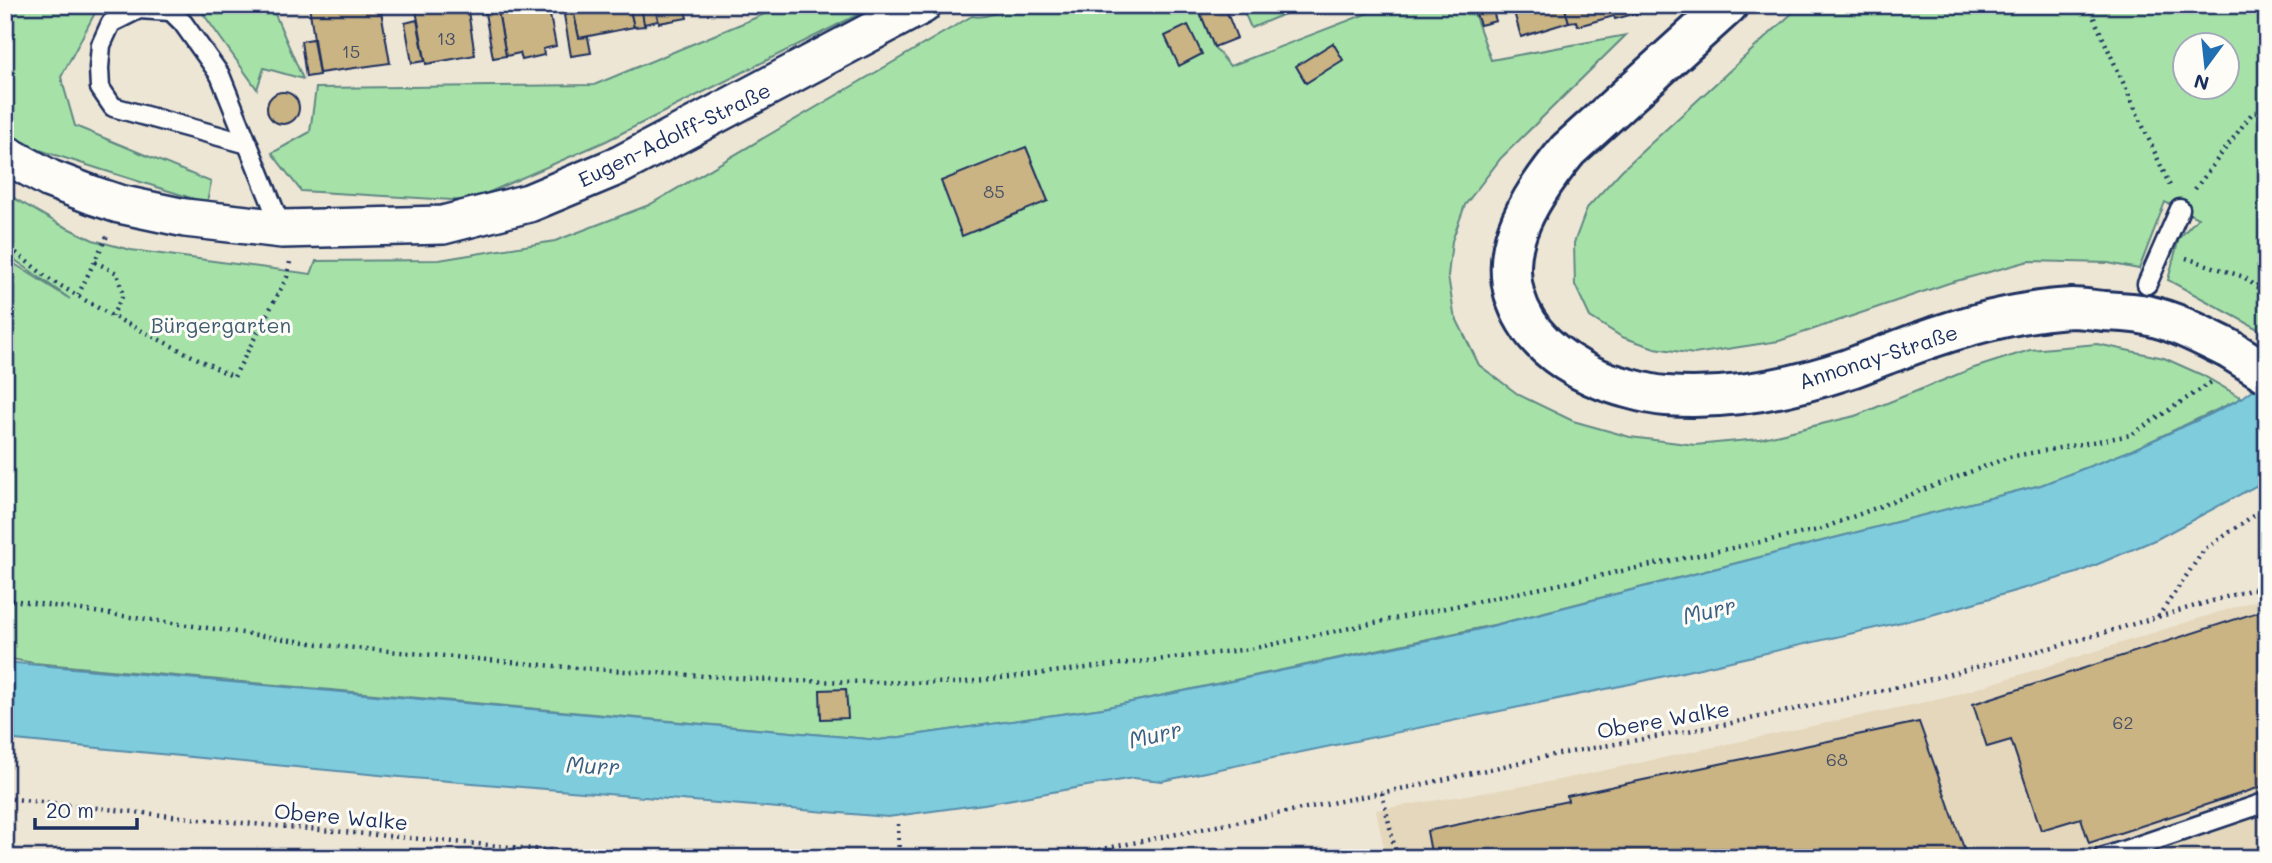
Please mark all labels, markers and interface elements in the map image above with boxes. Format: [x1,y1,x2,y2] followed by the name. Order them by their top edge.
[437,26,455,50] house number: 13
[2170,32,2240,102] north arrow
[342,39,360,63] house number: 15
[2191,69,2212,97] text: N
[573,76,775,192] street label: Eugen-Adolff-Straße
[983,179,1005,203] house number: 85
[151,311,291,338] park label: Bürgergarten
[1795,318,1961,394] street label: Annonay-Straße
[1679,589,1739,631] water label: Murr
[1595,694,1731,744] street label: Obere Walke
[2113,710,2133,734] house number: 62
[1125,713,1185,755] water label: Murr
[1826,747,1848,771] house number: 68
[565,749,621,781] water label: Murr
[35,786,136,830] scale bar
[46,796,94,823] text: 20 m
[273,797,409,835] street label: Obere Walke

